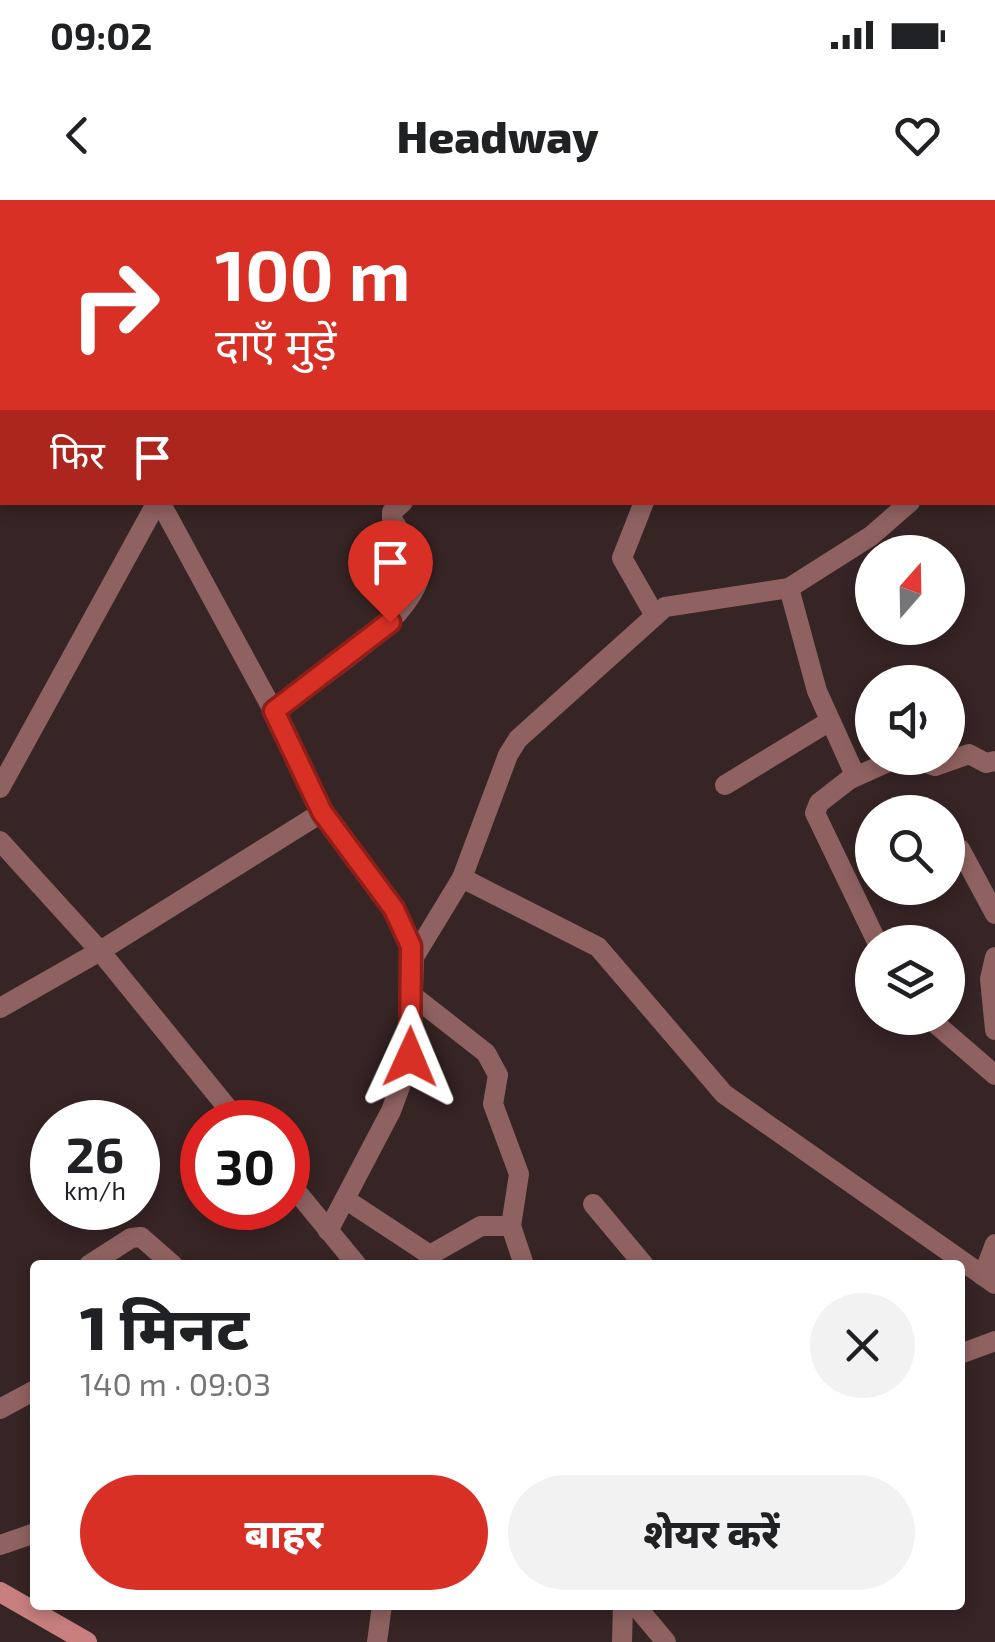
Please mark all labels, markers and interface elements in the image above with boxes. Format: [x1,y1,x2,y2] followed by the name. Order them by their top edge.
[50,12,152,58] text: 09:02
[50,108,105,163] icon: back
[396,108,599,162] text: Headway
[890,108,945,163] icon: heart
[215,231,410,315] text: 100 m
[50,240,180,370] icon: right
[215,316,336,370] text: दाएँ मुड़ें
[125,430,180,485] icon: arrive
[50,431,105,477] text: फिर
[348,520,433,623] pin
[363,535,418,590] icon: arrive
[855,535,965,645] north arrow
[855,535,965,1035] map controls
[855,665,965,775] button: sound
[855,795,965,905] button: search
[855,925,965,1035] button: layers
[358,1005,462,1109] position arrow
[180,1100,310,1230] speed limit sign: 30
[66,1123,124,1183] text: 26
[64,1175,126,1205] text: km/h
[80,1290,249,1362] text: 1 मिनट
[810,1293,915,1398] button: close
[80,1364,271,1402] text: 140 m · 09:03
[80,1475,488,1590] button: बाहर
[508,1475,915,1590] button: शेयर करें

